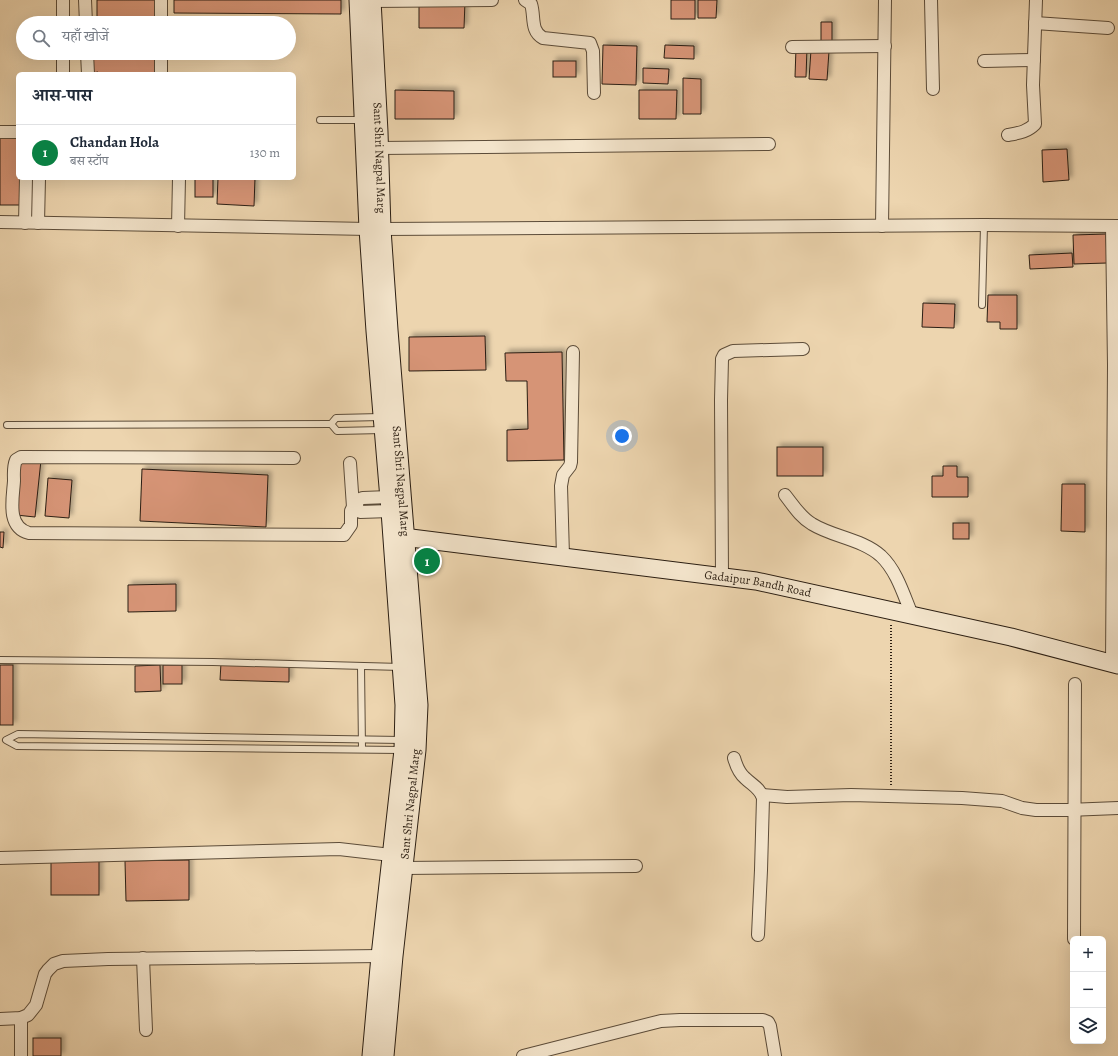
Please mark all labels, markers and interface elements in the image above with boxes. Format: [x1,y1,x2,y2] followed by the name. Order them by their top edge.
[16,16,296,60] search box
[62,26,109,46] text: यहाँ खोजें
[30,27,52,49] icon: search
[32,84,92,107] text: आस-पास
[369,102,390,214] street label: Sant Shri Nagpal Marg
[70,132,159,152] text: Chandan Hola
[43,144,47,161] text: 1
[250,144,280,161] text: 130 m
[70,152,109,169] text: बस स्टॉप
[389,425,413,537] street label: Sant Shri Nagpal Marg
[612,426,632,446] your location
[414,546,440,576] pin: 1
[703,567,813,601] street label: Gadaipur Bandh Road
[396,748,424,860] street label: Sant Shri Nagpal Marg
[1070,936,1106,1044] map controls
[1070,936,1106,972] button: +
[1070,972,1106,1008] button: −
[1070,1008,1106,1044] button: layers

